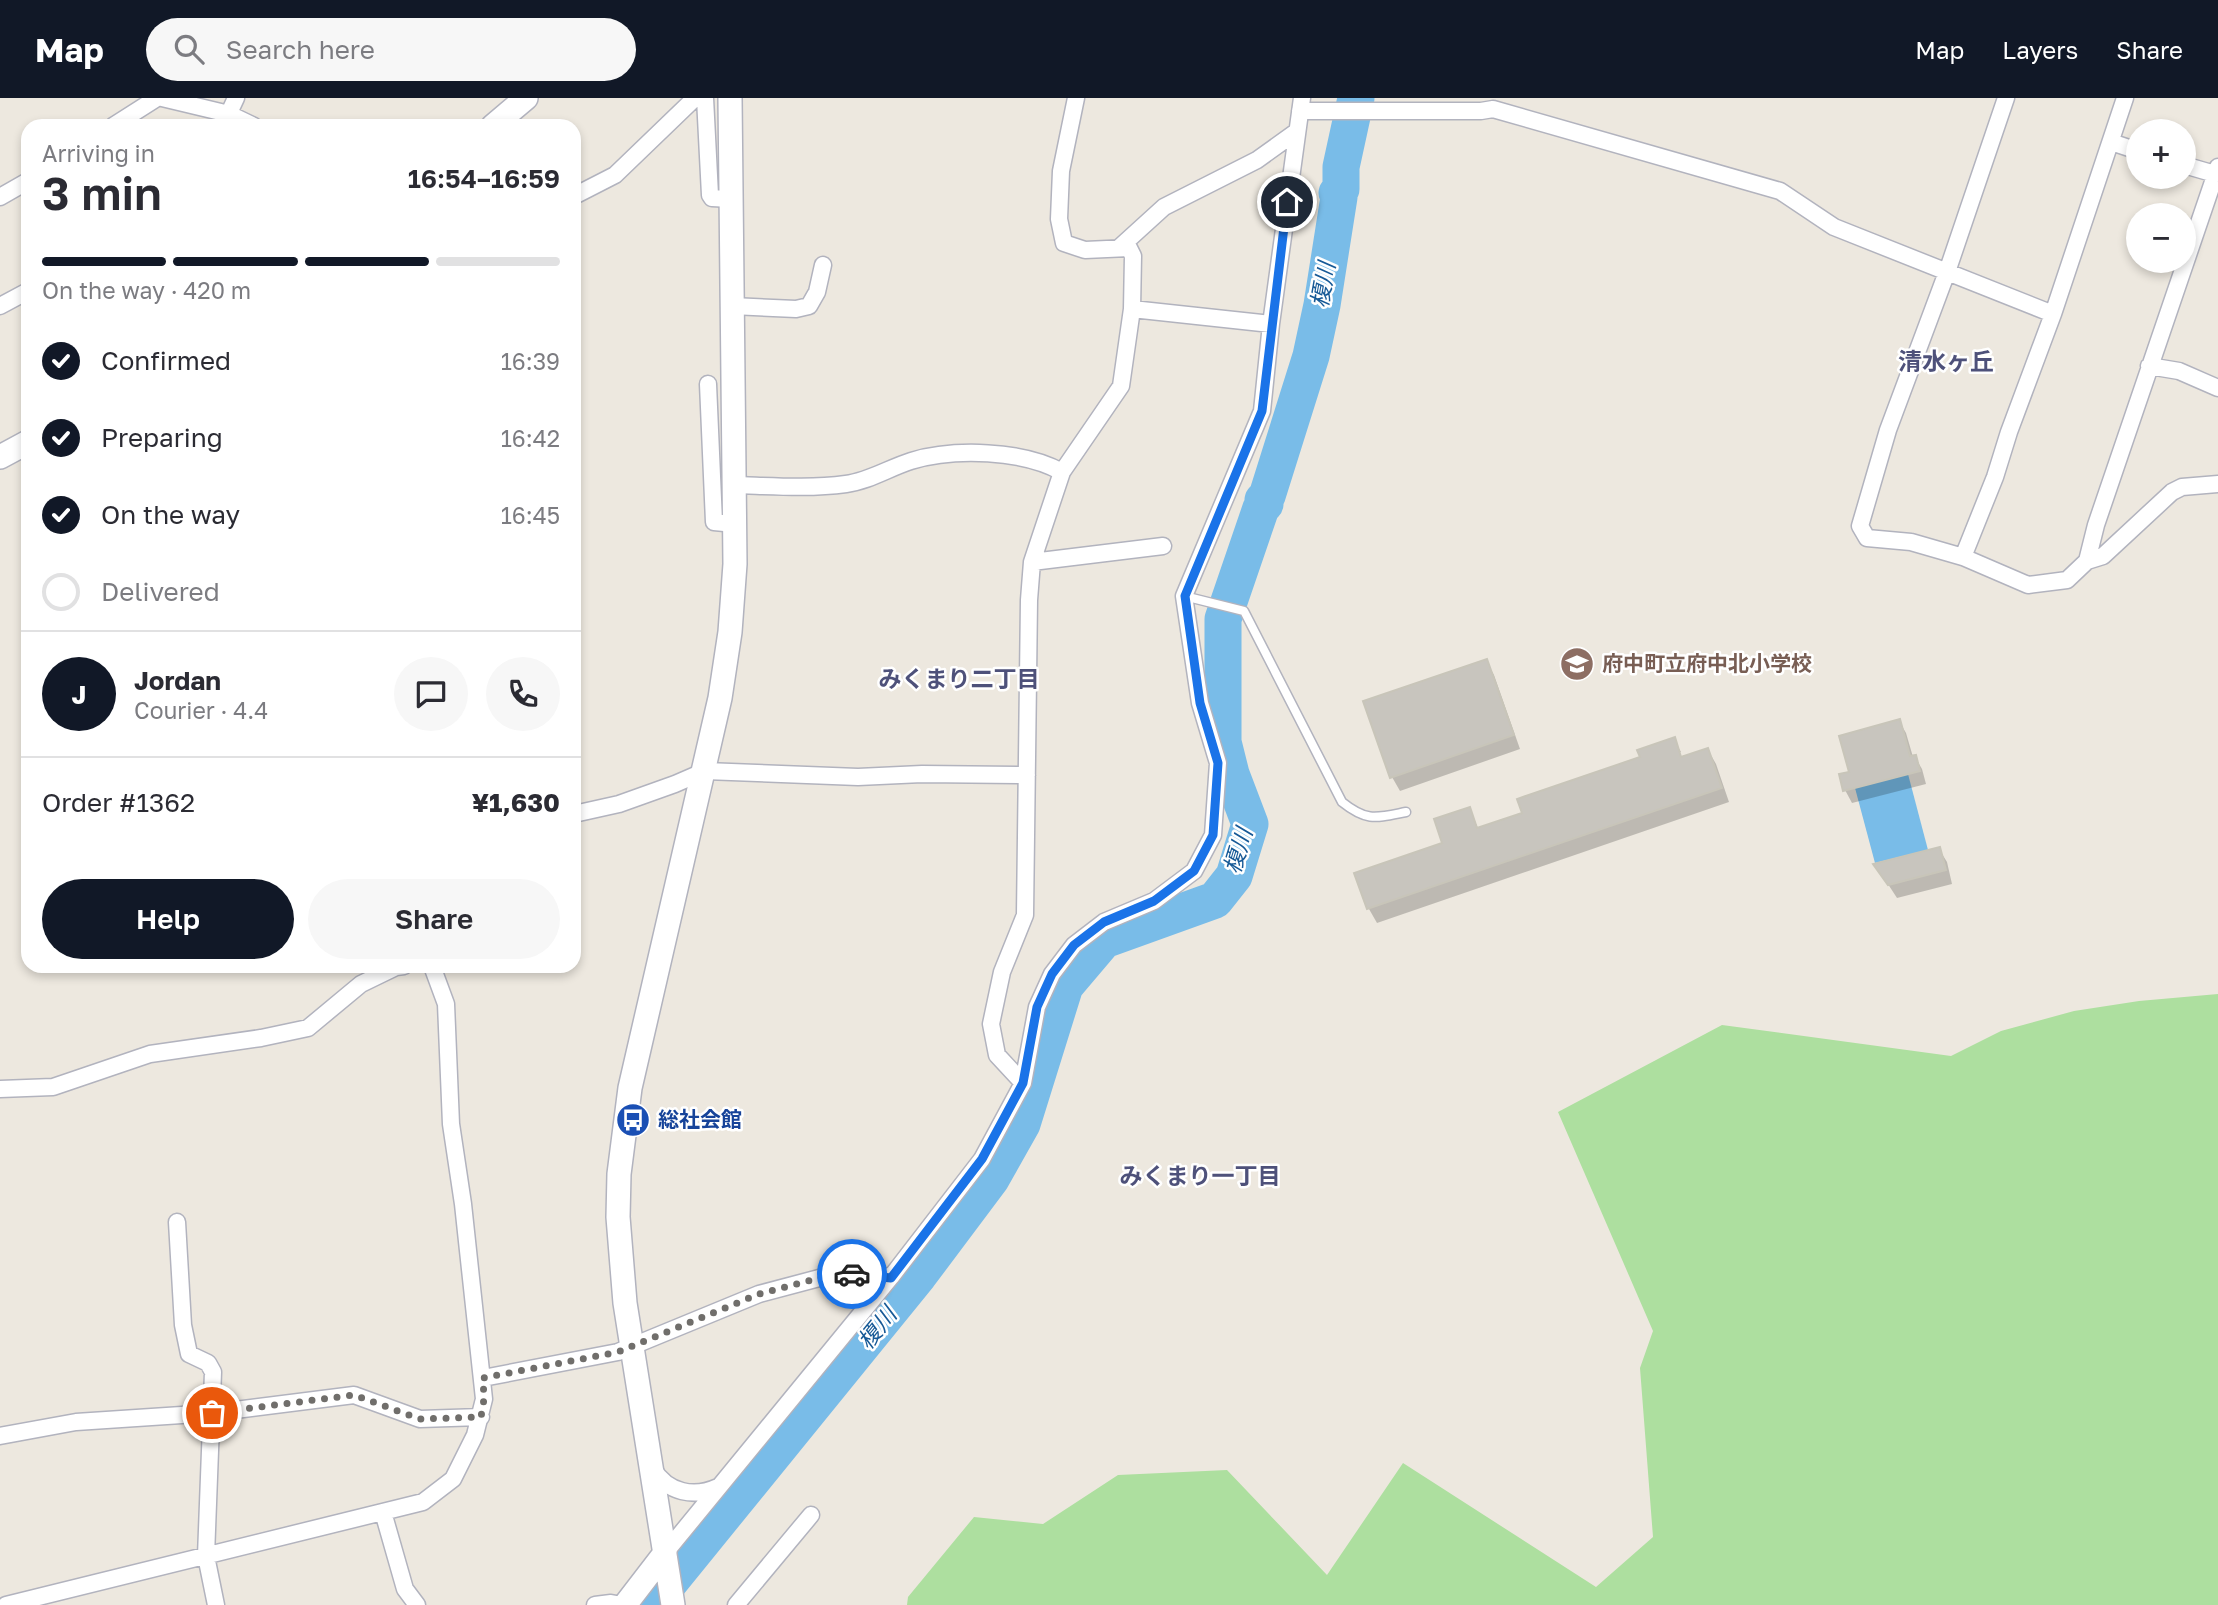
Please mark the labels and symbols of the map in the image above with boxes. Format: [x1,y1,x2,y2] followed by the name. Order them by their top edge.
[1257,172,1317,232] pin
[1304,257,1340,310] water label: 榎川
[1898,346,1994,375] district label: 清水ヶ丘
[1558,645,1596,683] school or university icon: 府中町立府中北小学校
[1602,650,1812,676] place label: 府中町立府中北小学校
[879,664,1040,692] district label: みくまり二丁目
[1217,822,1258,877] water label: 榎川
[614,1101,652,1139] bus stop icon: 総社会館
[658,1106,742,1132] place label: 総社会館
[1120,1161,1281,1189] district label: みくまり一丁目
[817,1239,887,1309] courier
[851,1298,903,1354] water label: 榎川
[182,1383,242,1443] pin

